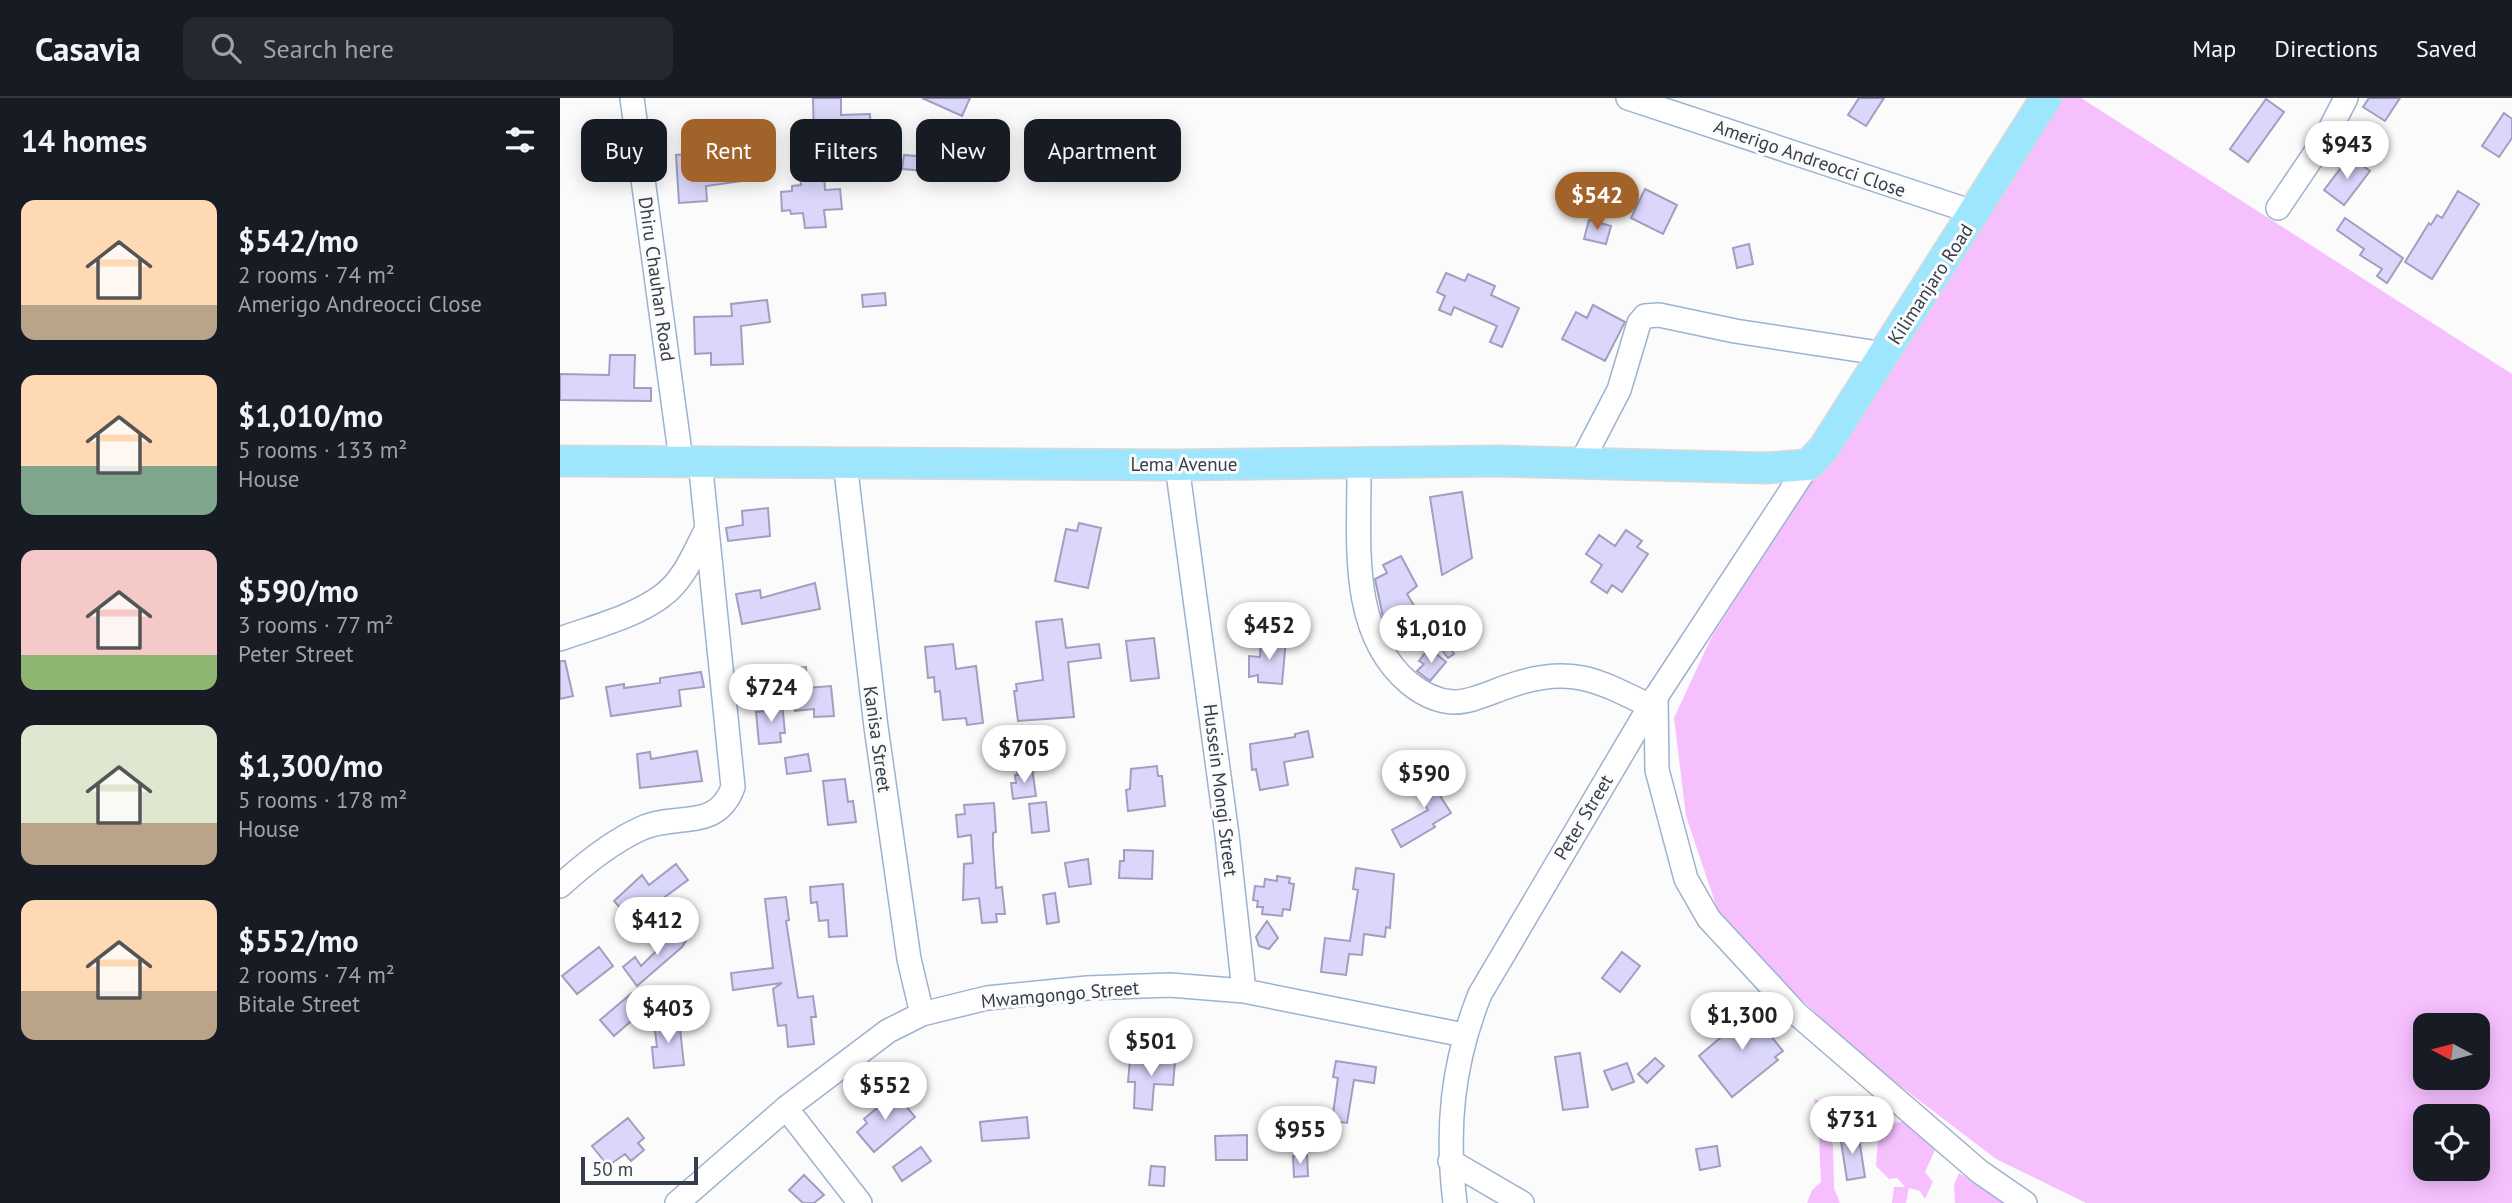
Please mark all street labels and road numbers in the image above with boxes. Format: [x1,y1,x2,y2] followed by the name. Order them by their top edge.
[1711,114,1909,202] street label: Amerigo Andreocci Close
[634,195,680,363] street label: Dhiru Chauhan Road
[1882,219,1978,349] street label: Kilimanjaro Road
[1130,452,1238,476] street label: Lema Avenue
[859,684,897,794] street label: Kanisa Street
[1199,702,1244,878] street label: Hussein Mongi Street
[1548,769,1618,864] street label: Peter Street
[980,975,1141,1013] street label: Mwamgongo Street

